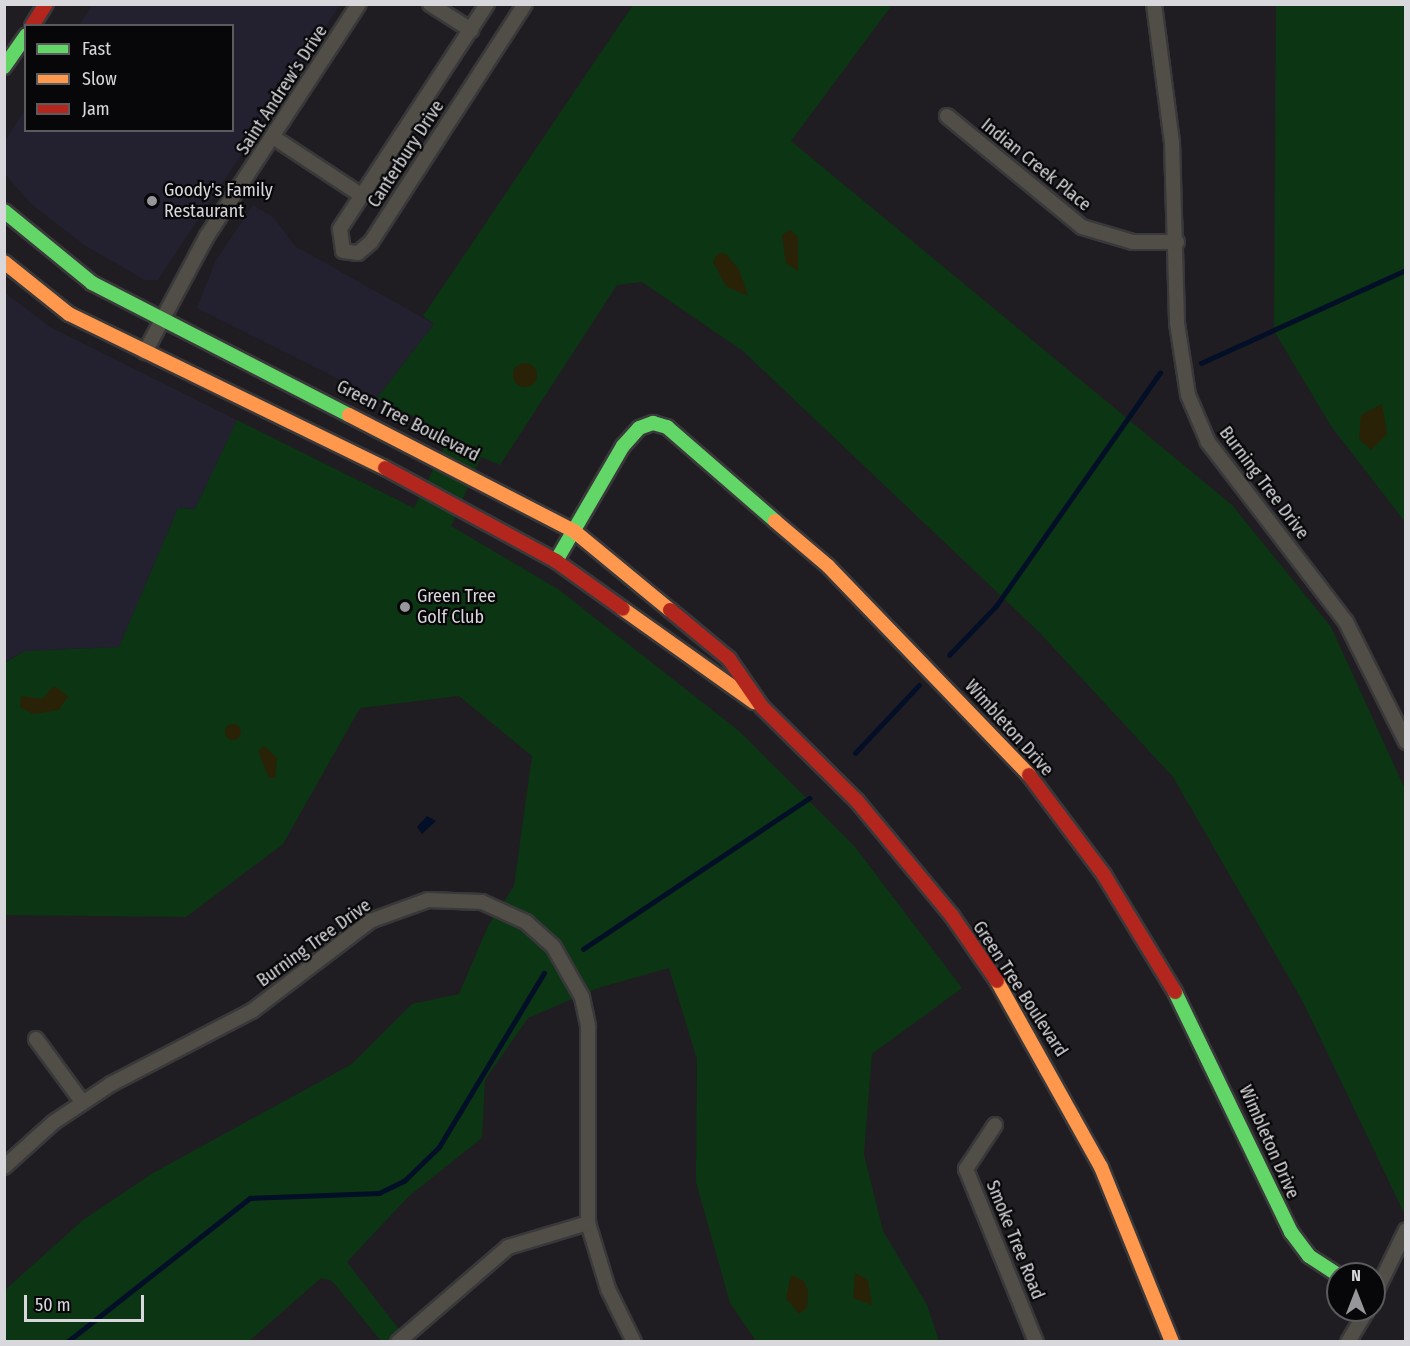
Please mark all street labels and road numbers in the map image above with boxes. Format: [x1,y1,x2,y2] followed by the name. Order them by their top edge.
[232,21,332,159] street label: Saint Andrew's Drive
[363,96,449,212] street label: Canterbury Drive
[977,114,1095,216] street label: Indian Creek Place
[333,376,483,466] street label: Green Tree Boulevard
[1215,422,1313,544] street label: Burning Tree Drive
[960,675,1058,781] street label: Wimbleton Drive
[253,894,375,992] street label: Burning Tree Drive
[968,917,1072,1061] street label: Green Tree Boulevard
[1234,1082,1304,1202] street label: Wimbleton Drive
[981,1177,1049,1303] street label: Smoke Tree Road

